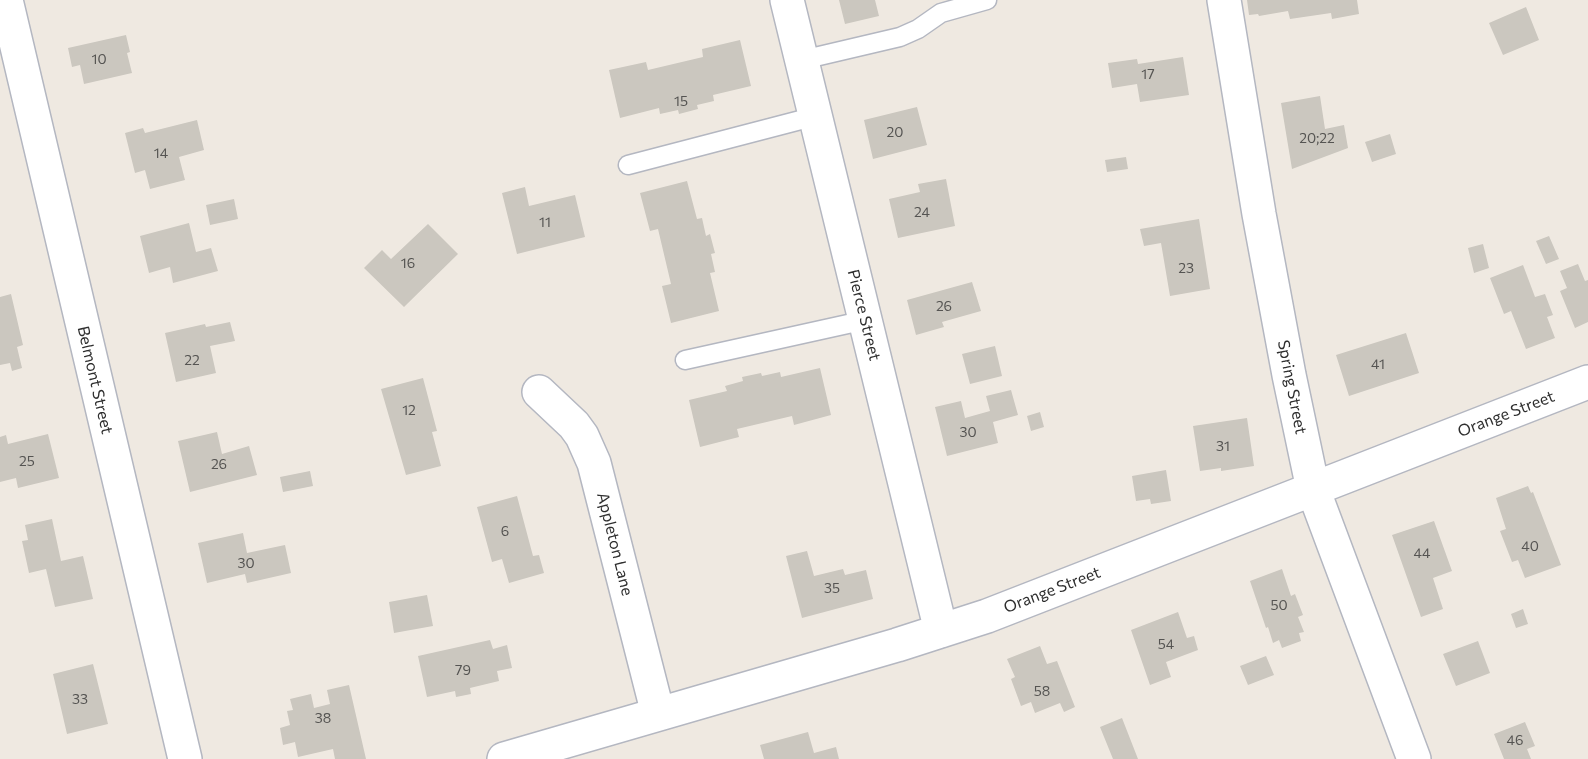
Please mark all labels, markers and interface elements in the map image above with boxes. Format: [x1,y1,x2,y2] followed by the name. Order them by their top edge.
[91,51,107,67] house number: 10
[1141,66,1155,82] house number: 17
[674,93,688,109] house number: 15
[887,124,903,140] house number: 20
[1299,130,1335,146] house number: 20;22
[154,145,168,161] house number: 14
[914,204,930,220] house number: 24
[539,214,551,230] house number: 11
[401,255,415,271] house number: 16
[1178,260,1194,276] house number: 23
[843,267,885,363] street label: Pierce Street
[936,298,952,314] house number: 26
[73,324,117,436] street label: Belmont Street
[1273,338,1311,436] street label: Spring Street
[184,352,200,368] house number: 22
[1371,356,1385,372] house number: 41
[1455,387,1557,441] street label: Orange Street
[402,402,416,418] house number: 12
[959,424,977,440] house number: 30
[1216,438,1230,454] house number: 31
[19,453,35,469] house number: 25
[211,456,227,472] house number: 26
[593,490,637,598] street label: Appleton Lane
[501,523,509,539] house number: 6
[1521,538,1539,554] house number: 40
[1414,545,1430,561] house number: 44
[237,555,255,571] house number: 30
[1001,563,1103,617] street label: Orange Street
[824,580,840,596] house number: 35
[1270,597,1288,613] house number: 50
[1158,636,1174,652] house number: 54
[455,662,471,678] house number: 79
[1034,683,1050,699] house number: 58
[72,691,88,707] house number: 33
[315,710,331,726] house number: 38
[1507,732,1523,748] house number: 46

